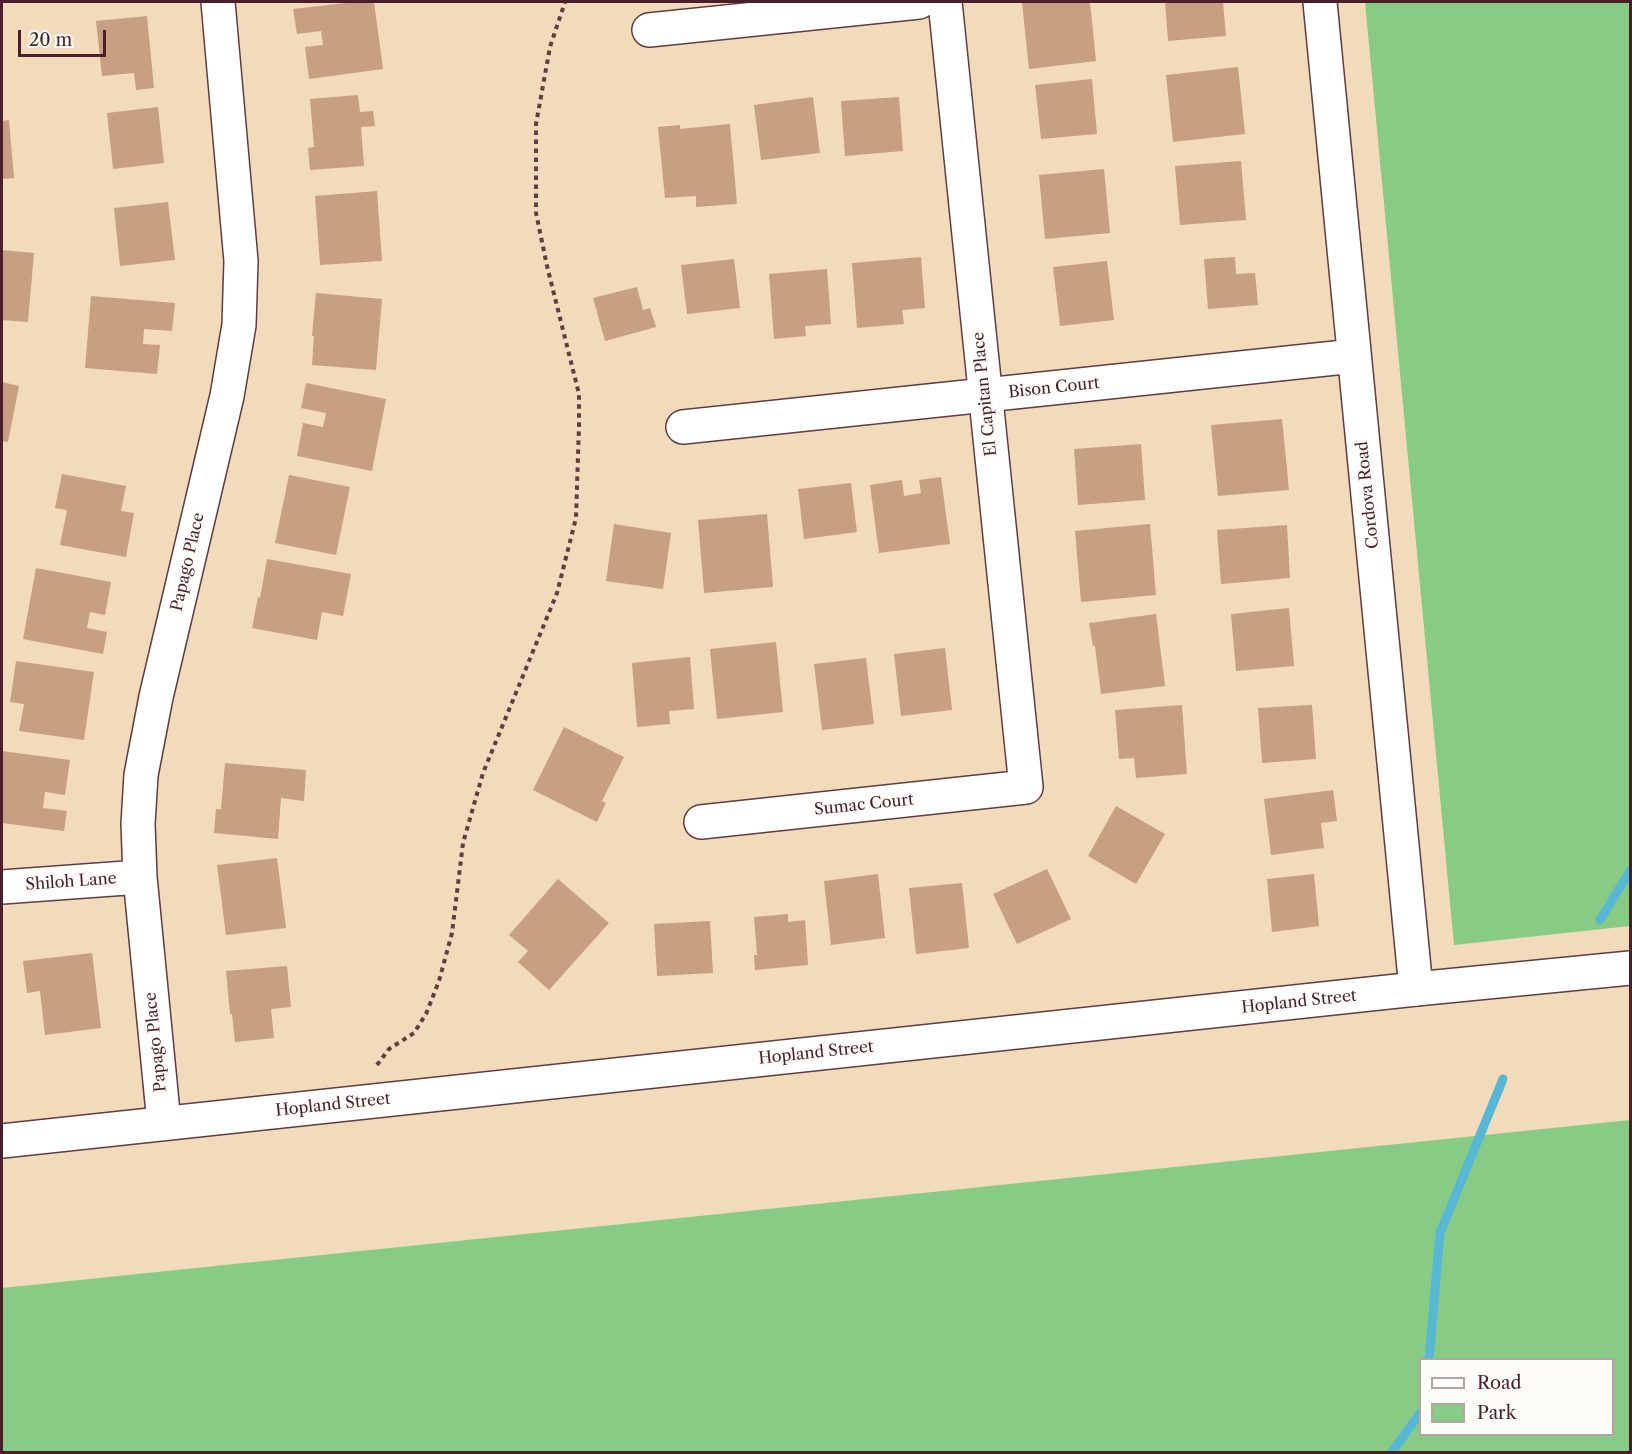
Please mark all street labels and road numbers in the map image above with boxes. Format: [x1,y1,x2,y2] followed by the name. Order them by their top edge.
[969,331,1001,457] street label: El Capitan Place
[1008,374,1100,402] street label: Bison Court
[1353,440,1383,550] street label: Cordova Road
[167,511,209,613] street label: Papago Place
[813,790,915,820] street label: Sumac Court
[25,869,117,895] street label: Shiloh Lane
[1241,986,1357,1018] street label: Hopland Street
[141,991,171,1093] street label: Papago Place
[758,1037,874,1069] street label: Hopland Street
[275,1089,391,1121] street label: Hopland Street

